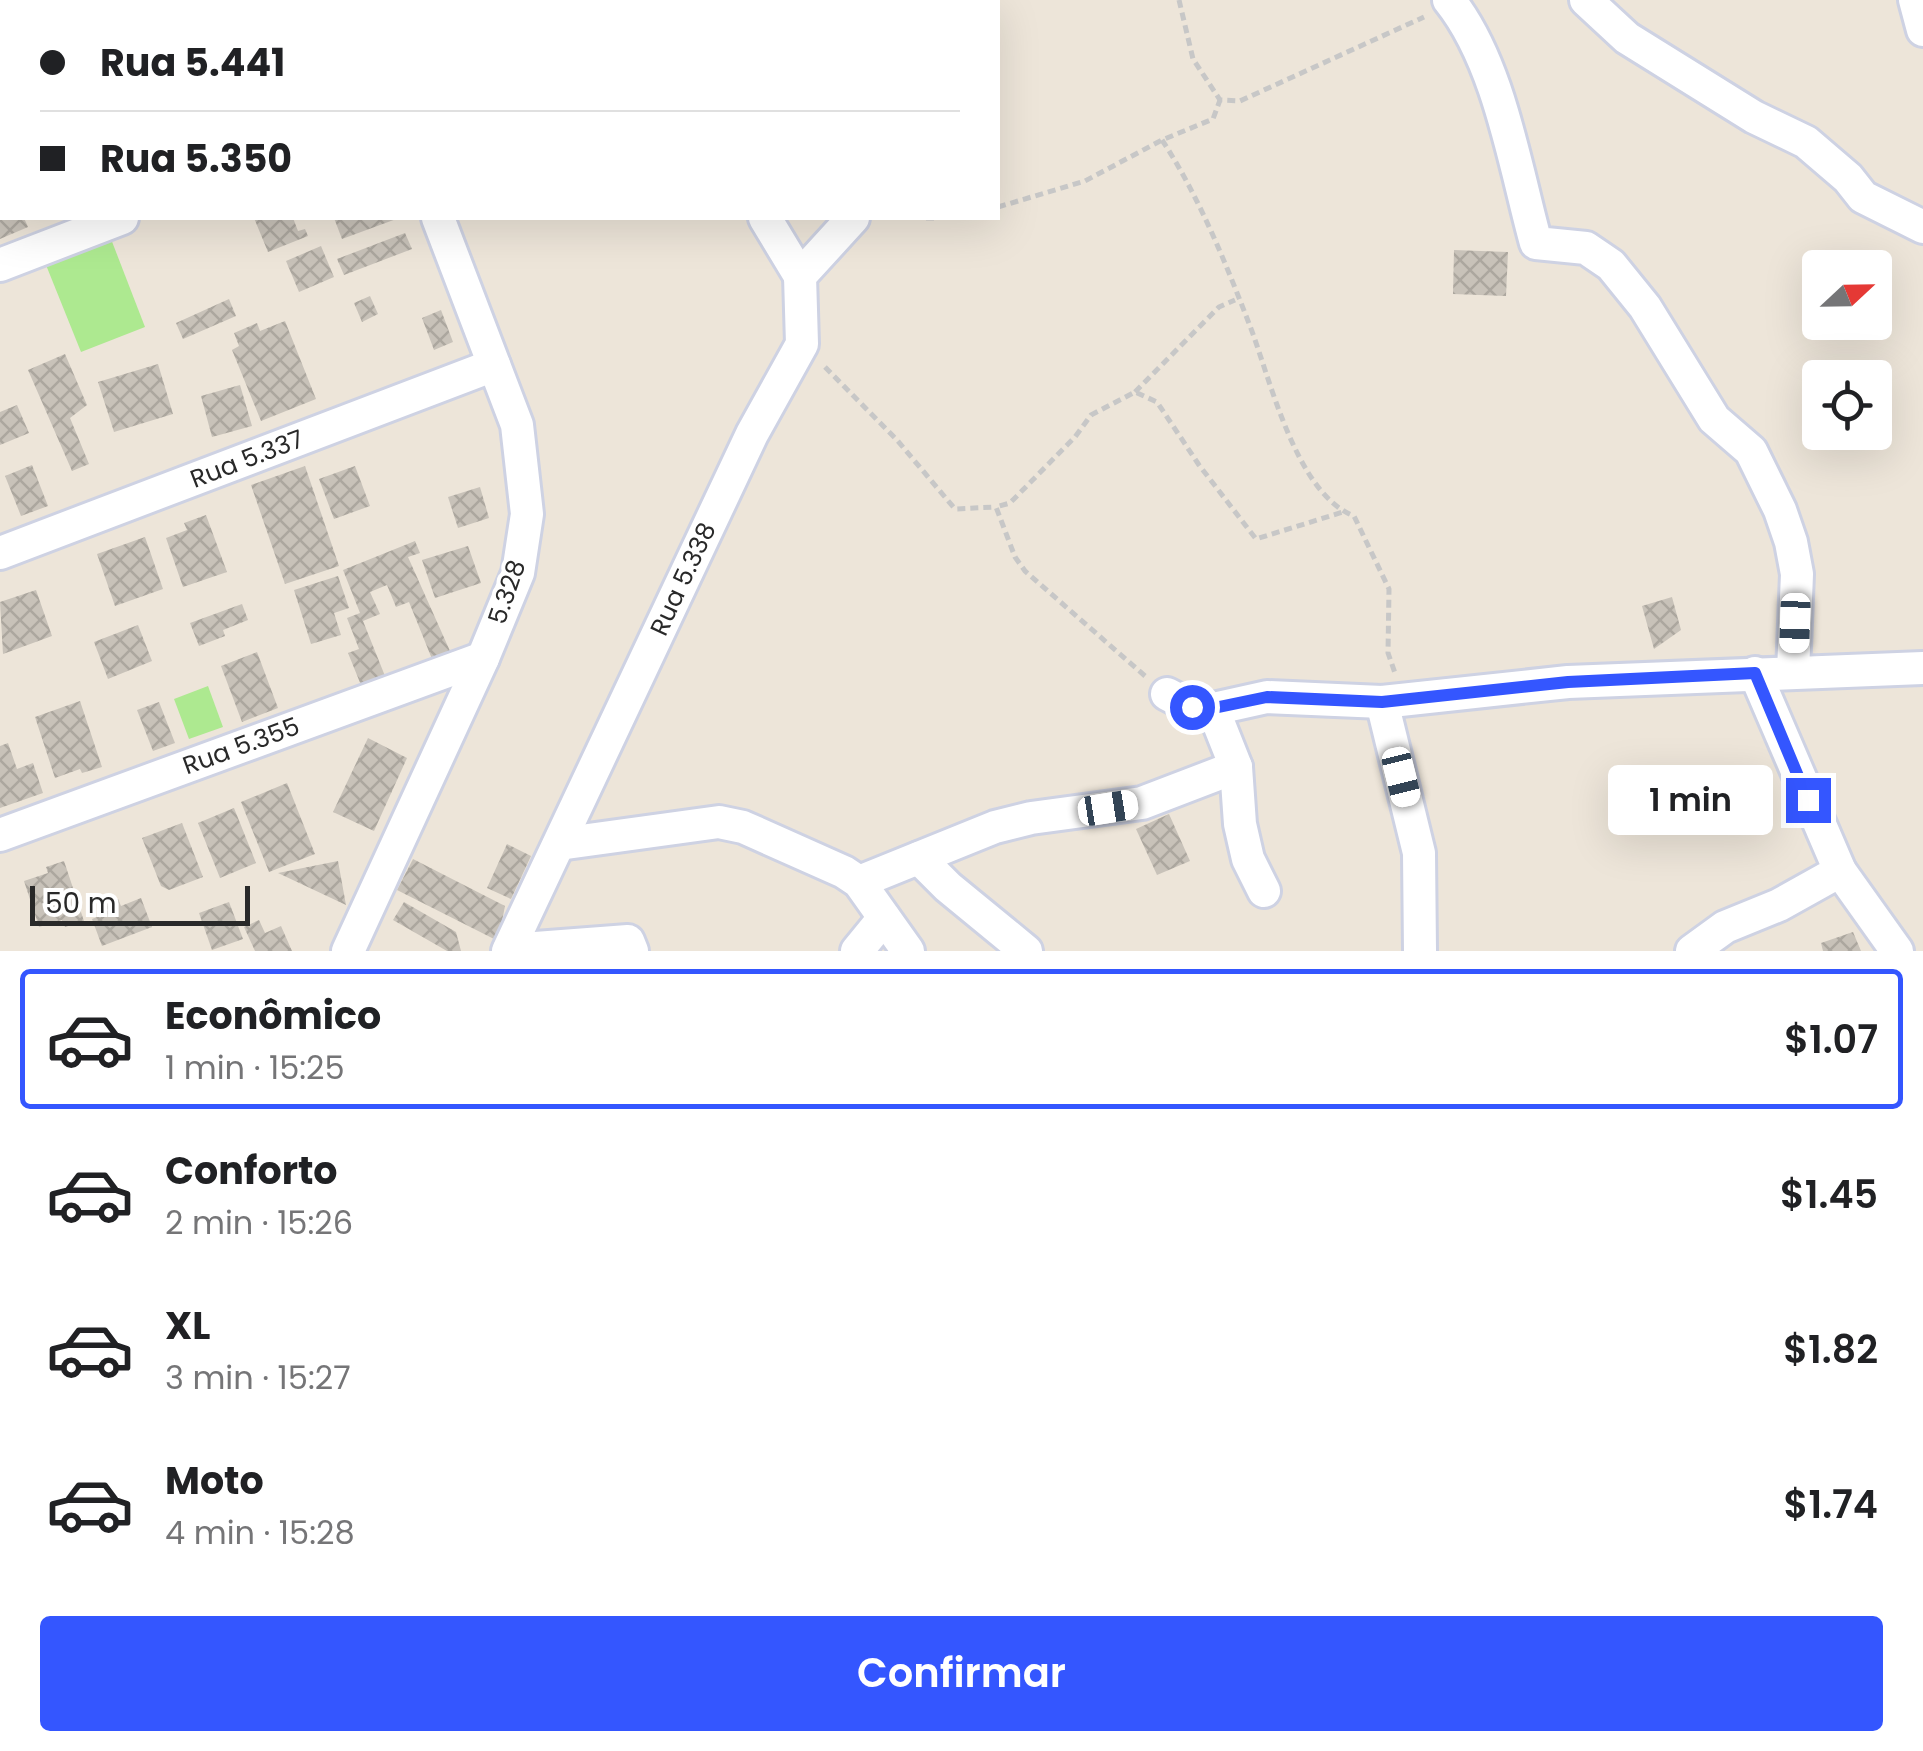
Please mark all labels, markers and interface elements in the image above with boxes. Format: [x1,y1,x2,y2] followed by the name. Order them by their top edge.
[100,36,285,89] text: Rua 5.441
[100,132,292,185] text: Rua 5.350
[1802,250,1892,340] north arrow
[1802,250,1892,450] map controls
[1802,360,1892,450] button: locate
[185,421,309,497] street label: Rua 5.337
[642,517,724,641] street label: Rua 5.338
[480,555,534,629] street label: 5.328
[1779,592,1811,654] car
[1170,685,1215,730] route start
[178,709,304,783] street label: Rua 5.355
[1379,744,1423,810] car
[1608,765,1773,835] callout: 1 min
[1649,777,1732,822] text: 1 min
[1786,778,1831,823] route end
[1076,788,1140,828] car
[30,881,250,926] scale bar
[45,884,116,923] text: 50 m
[165,989,381,1042] text: Econômico
[45,994,135,1084] icon: car
[1784,1013,1878,1066] text: $1.07
[165,1045,345,1090] text: 1 min · 15:25
[165,1144,338,1197] text: Conforto
[45,1149,135,1239] icon: car
[1780,1168,1878,1221] text: $1.45
[165,1200,353,1245] text: 2 min · 15:26
[165,1299,210,1352] text: XL
[45,1304,135,1394] icon: car
[1783,1323,1878,1376] text: $1.82
[165,1355,351,1400] text: 3 min · 15:27
[165,1454,264,1507] text: Moto
[45,1459,135,1549] icon: car
[1784,1478,1878,1531] text: $1.74
[165,1510,355,1555] text: 4 min · 15:28
[40,1616,1883,1731] button: Confirmar

